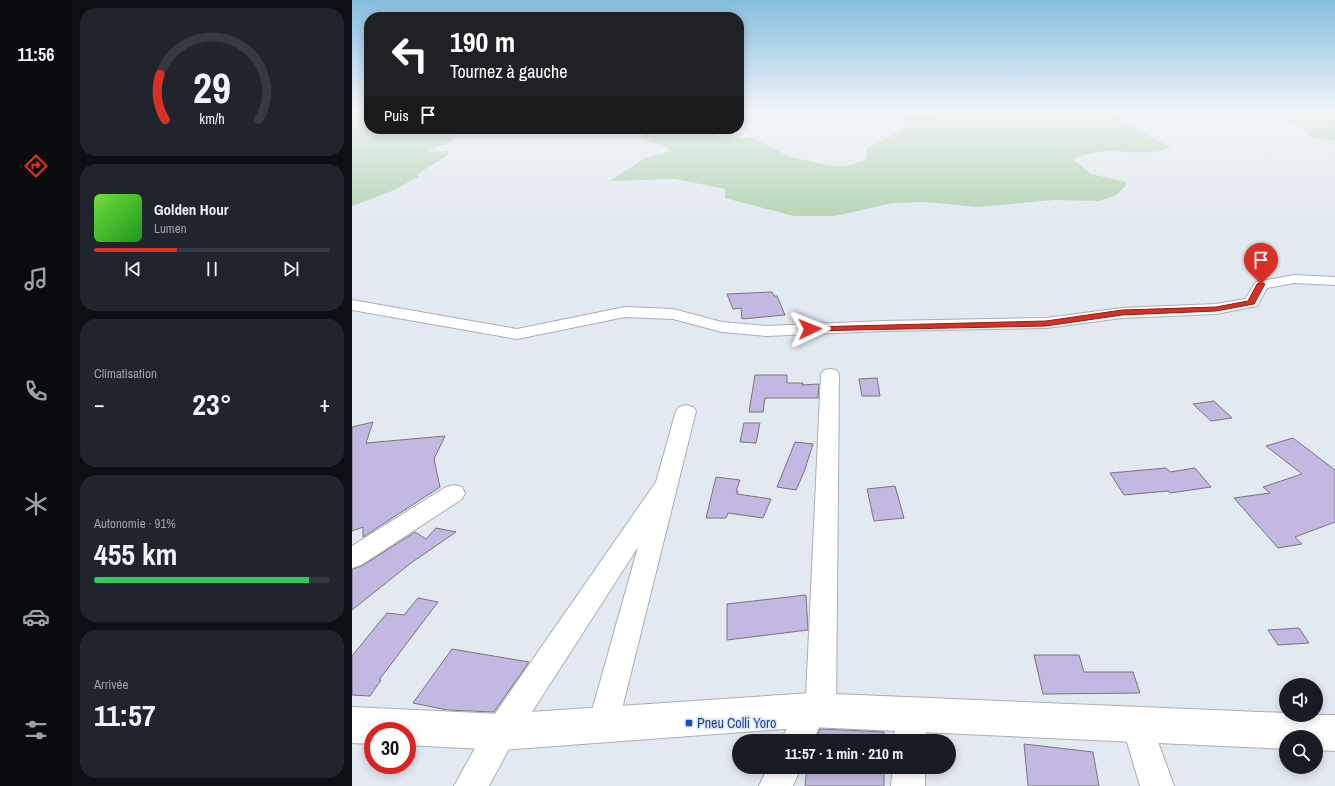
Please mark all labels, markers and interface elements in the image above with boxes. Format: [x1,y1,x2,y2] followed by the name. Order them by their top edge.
[450,23,515,61] text: 190 m
[384,28,436,80] icon: left
[18,42,54,67] text: 11:56
[450,59,567,84] text: Tournez à gauche
[193,60,231,116] text: 29
[417,104,439,126] icon: arrive
[384,105,409,126] text: Puis
[199,108,225,127] text: km/h
[22,152,50,180] icon: directions
[154,199,229,220] text: Golden Hour
[154,220,187,237] text: Lumen
[1244,243,1278,284] pin
[1250,249,1272,271] icon: arrive
[122,258,144,280] icon: previous
[201,258,223,280] icon: pause
[280,258,302,280] icon: next
[22,265,50,293] icon: music
[789,308,831,350] position arrow
[94,365,157,382] text: Climatisation
[22,377,50,405] icon: phone
[192,384,232,424] text: 23°
[94,389,105,419] text: −
[319,389,330,419] text: +
[22,490,50,518] icon: climate
[94,515,176,532] text: Autonomie · 91%
[94,534,177,574] text: 455 km
[22,603,50,631] icon: car
[94,676,128,693] text: Arrivée
[1279,678,1323,774] map controls
[1279,678,1323,722] button: sound
[94,695,156,735] text: 11:57
[697,714,776,732] place label: Pneu Colli Yoro
[22,716,50,744] icon: filters
[684,718,694,728] marker: Pneu Colli Yoro
[364,722,416,774] speed limit sign: 30
[1279,730,1323,774] button: search
[785,743,903,764] text: 11:57 · 1 min · 210 m

